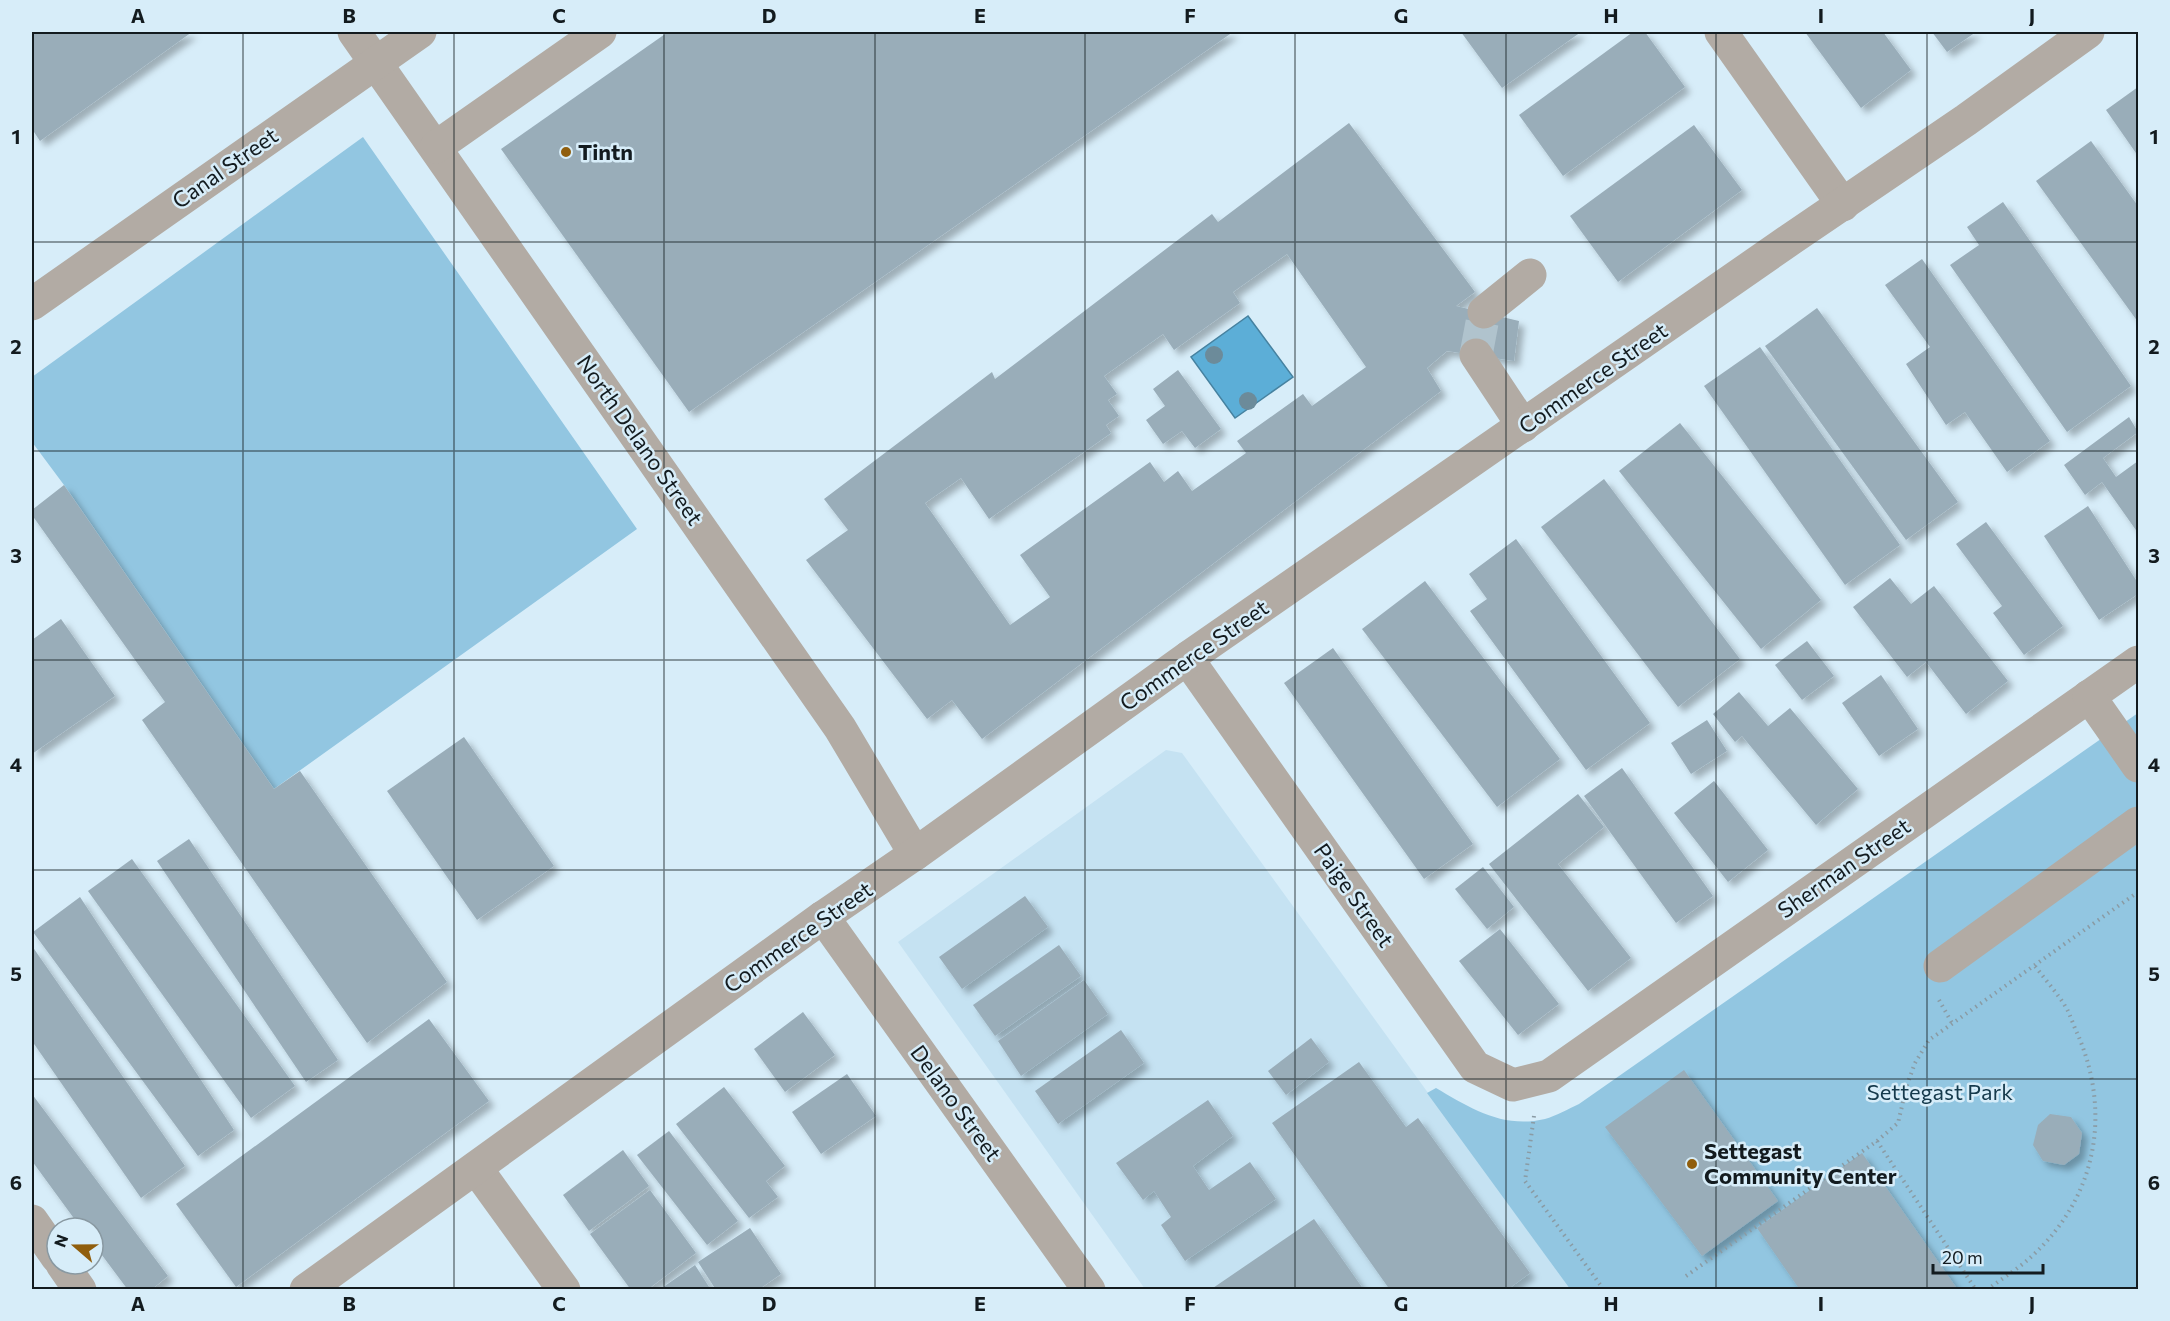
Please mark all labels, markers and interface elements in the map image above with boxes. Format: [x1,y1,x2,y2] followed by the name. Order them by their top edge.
[131,3,145,27] text: A
[342,3,356,27] text: B
[552,3,566,27] text: C
[762,3,776,27] text: D
[974,3,986,27] text: E
[1184,3,1196,27] text: F
[1394,3,1408,27] text: G
[1604,3,1619,27] text: H
[1818,3,1824,27] text: I
[2029,3,2035,27] text: J
[167,121,283,214] street label: Canal Street
[11,124,21,148] text: 1
[2149,124,2159,148] text: 1
[578,138,633,165] place label: Tintn
[559,145,573,159] marker: Tintn
[1513,316,1672,439] street label: Commerce Street
[10,334,22,358] text: 2
[2148,334,2160,358] text: 2
[572,349,709,530] street label: North Delano Street
[10,543,22,567] text: 3
[2148,543,2160,567] text: 3
[1114,593,1273,716] street label: Commerce Street
[10,752,22,776] text: 4
[2148,752,2160,776] text: 4
[1772,812,1915,923] street label: Sherman Street
[1309,838,1400,952] street label: Paige Street
[718,875,877,998] street label: Commerce Street
[10,961,22,985] text: 5
[2148,961,2160,985] text: 5
[905,1039,1008,1166] street label: Delano Street
[1867,1078,2013,1105] park label: Settegast Park
[1704,1137,1897,1189] place label: Settegast Community Center
[1685,1157,1699,1171] marker: Settegast Community Center
[10,1170,22,1194] text: 6
[2148,1170,2160,1194] text: 6
[45,1216,105,1276] north arrow
[49,1232,71,1250] text: N
[1933,1237,2042,1275] scale bar
[1942,1246,1983,1268] text: 20 m
[131,1291,145,1315] text: A
[342,1291,356,1315] text: B
[552,1291,566,1315] text: C
[762,1291,776,1315] text: D
[974,1291,986,1315] text: E
[1184,1291,1196,1315] text: F
[1394,1291,1408,1315] text: G
[1604,1291,1619,1315] text: H
[1818,1291,1824,1315] text: I
[2029,1291,2035,1315] text: J

